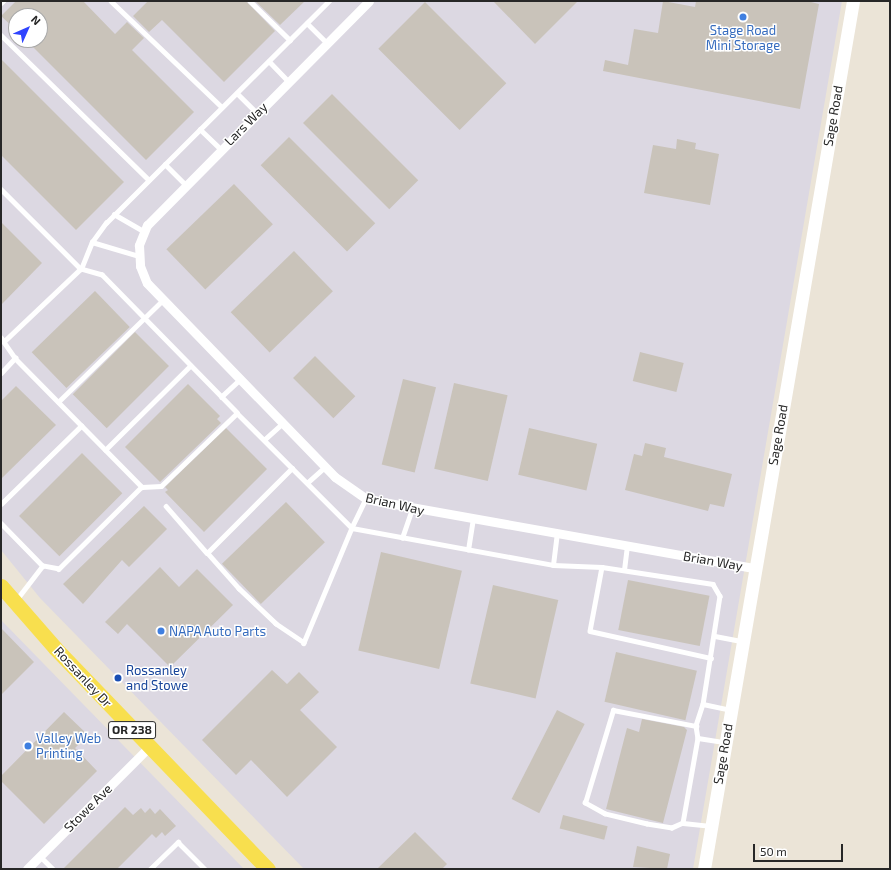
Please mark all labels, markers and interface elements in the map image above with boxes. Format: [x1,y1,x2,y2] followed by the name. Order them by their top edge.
[8,8,48,48] north arrow
[29,12,44,27] text: N
[738,12,748,22] marker: Stage Road Mini Storage
[706,23,780,54] place label: Stage Road Mini Storage
[820,84,846,148] street label: Sage Road
[221,99,271,149] street label: Lars Way
[765,403,791,467] street label: Sage Road
[364,490,426,518] street label: Brian Way
[682,548,744,574] street label: Brian Way
[169,623,267,639] place label: NAPA Auto Parts
[156,626,166,636] marker: NAPA Auto Parts
[51,643,115,711] street label: Rossanley Dr
[126,663,188,694] place label: Rossanley and Stowe
[113,673,123,683] marker: Rossanley and Stowe
[108,720,156,740] road number: OR 238
[710,722,736,786] street label: Sage Road
[36,731,102,762] place label: Valley Web Printing
[23,741,33,751] marker: Valley Web Printing
[61,781,115,835] street label: Stowe Ave
[755,836,845,862] scale bar
[760,844,787,858] text: 50 m

